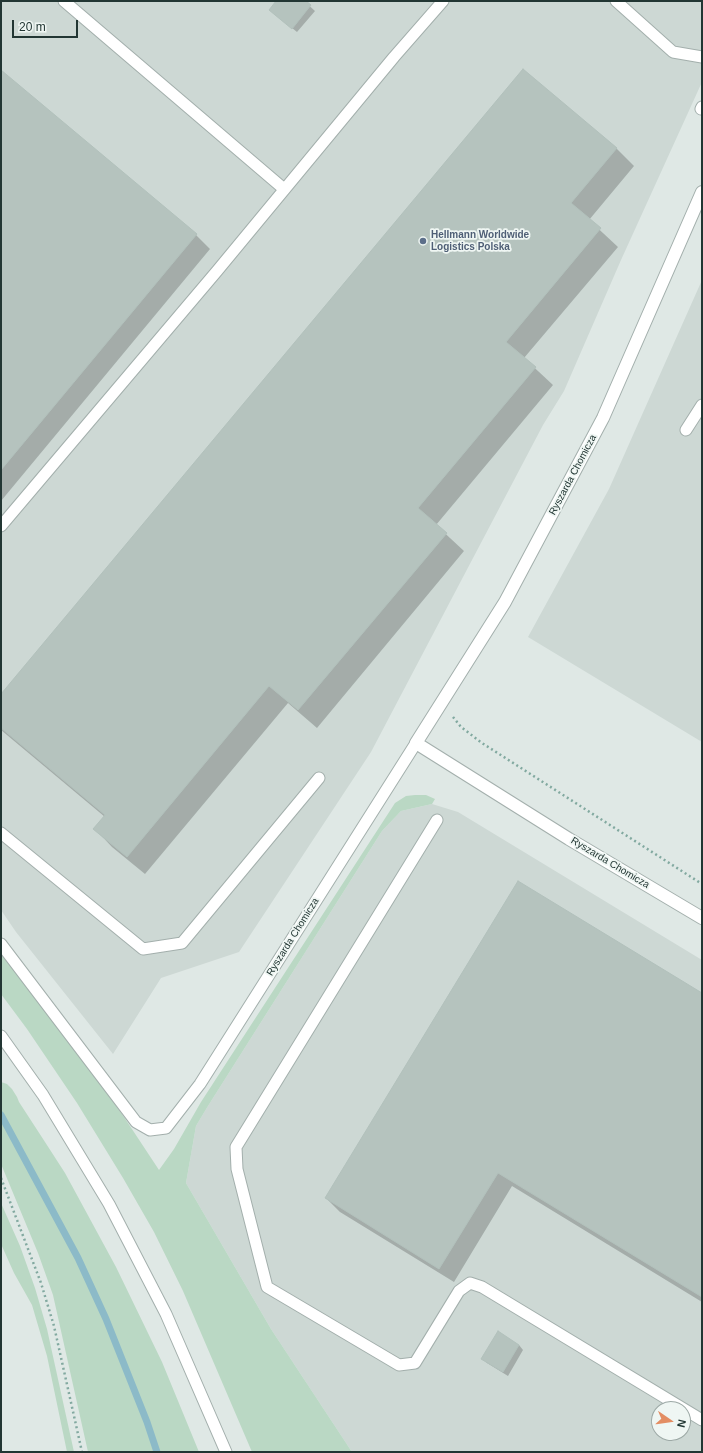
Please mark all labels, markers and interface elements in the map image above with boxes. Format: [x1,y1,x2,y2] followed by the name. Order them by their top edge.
[14,12,80,38] scale bar
[19,20,46,34] text: 20 m
[431,229,529,252] place label: Hellmann Worldwide Logistics Polska
[418,236,428,246] marker: Hellmann Worldwide Logistics Polska
[547,433,599,517] street label: Ryszarda Chomicza
[569,835,651,891] street label: Ryszarda Chomicza
[264,896,322,978] street label: Ryszarda Chomicza
[651,1401,691,1441] north arrow
[675,1418,688,1429] text: N

